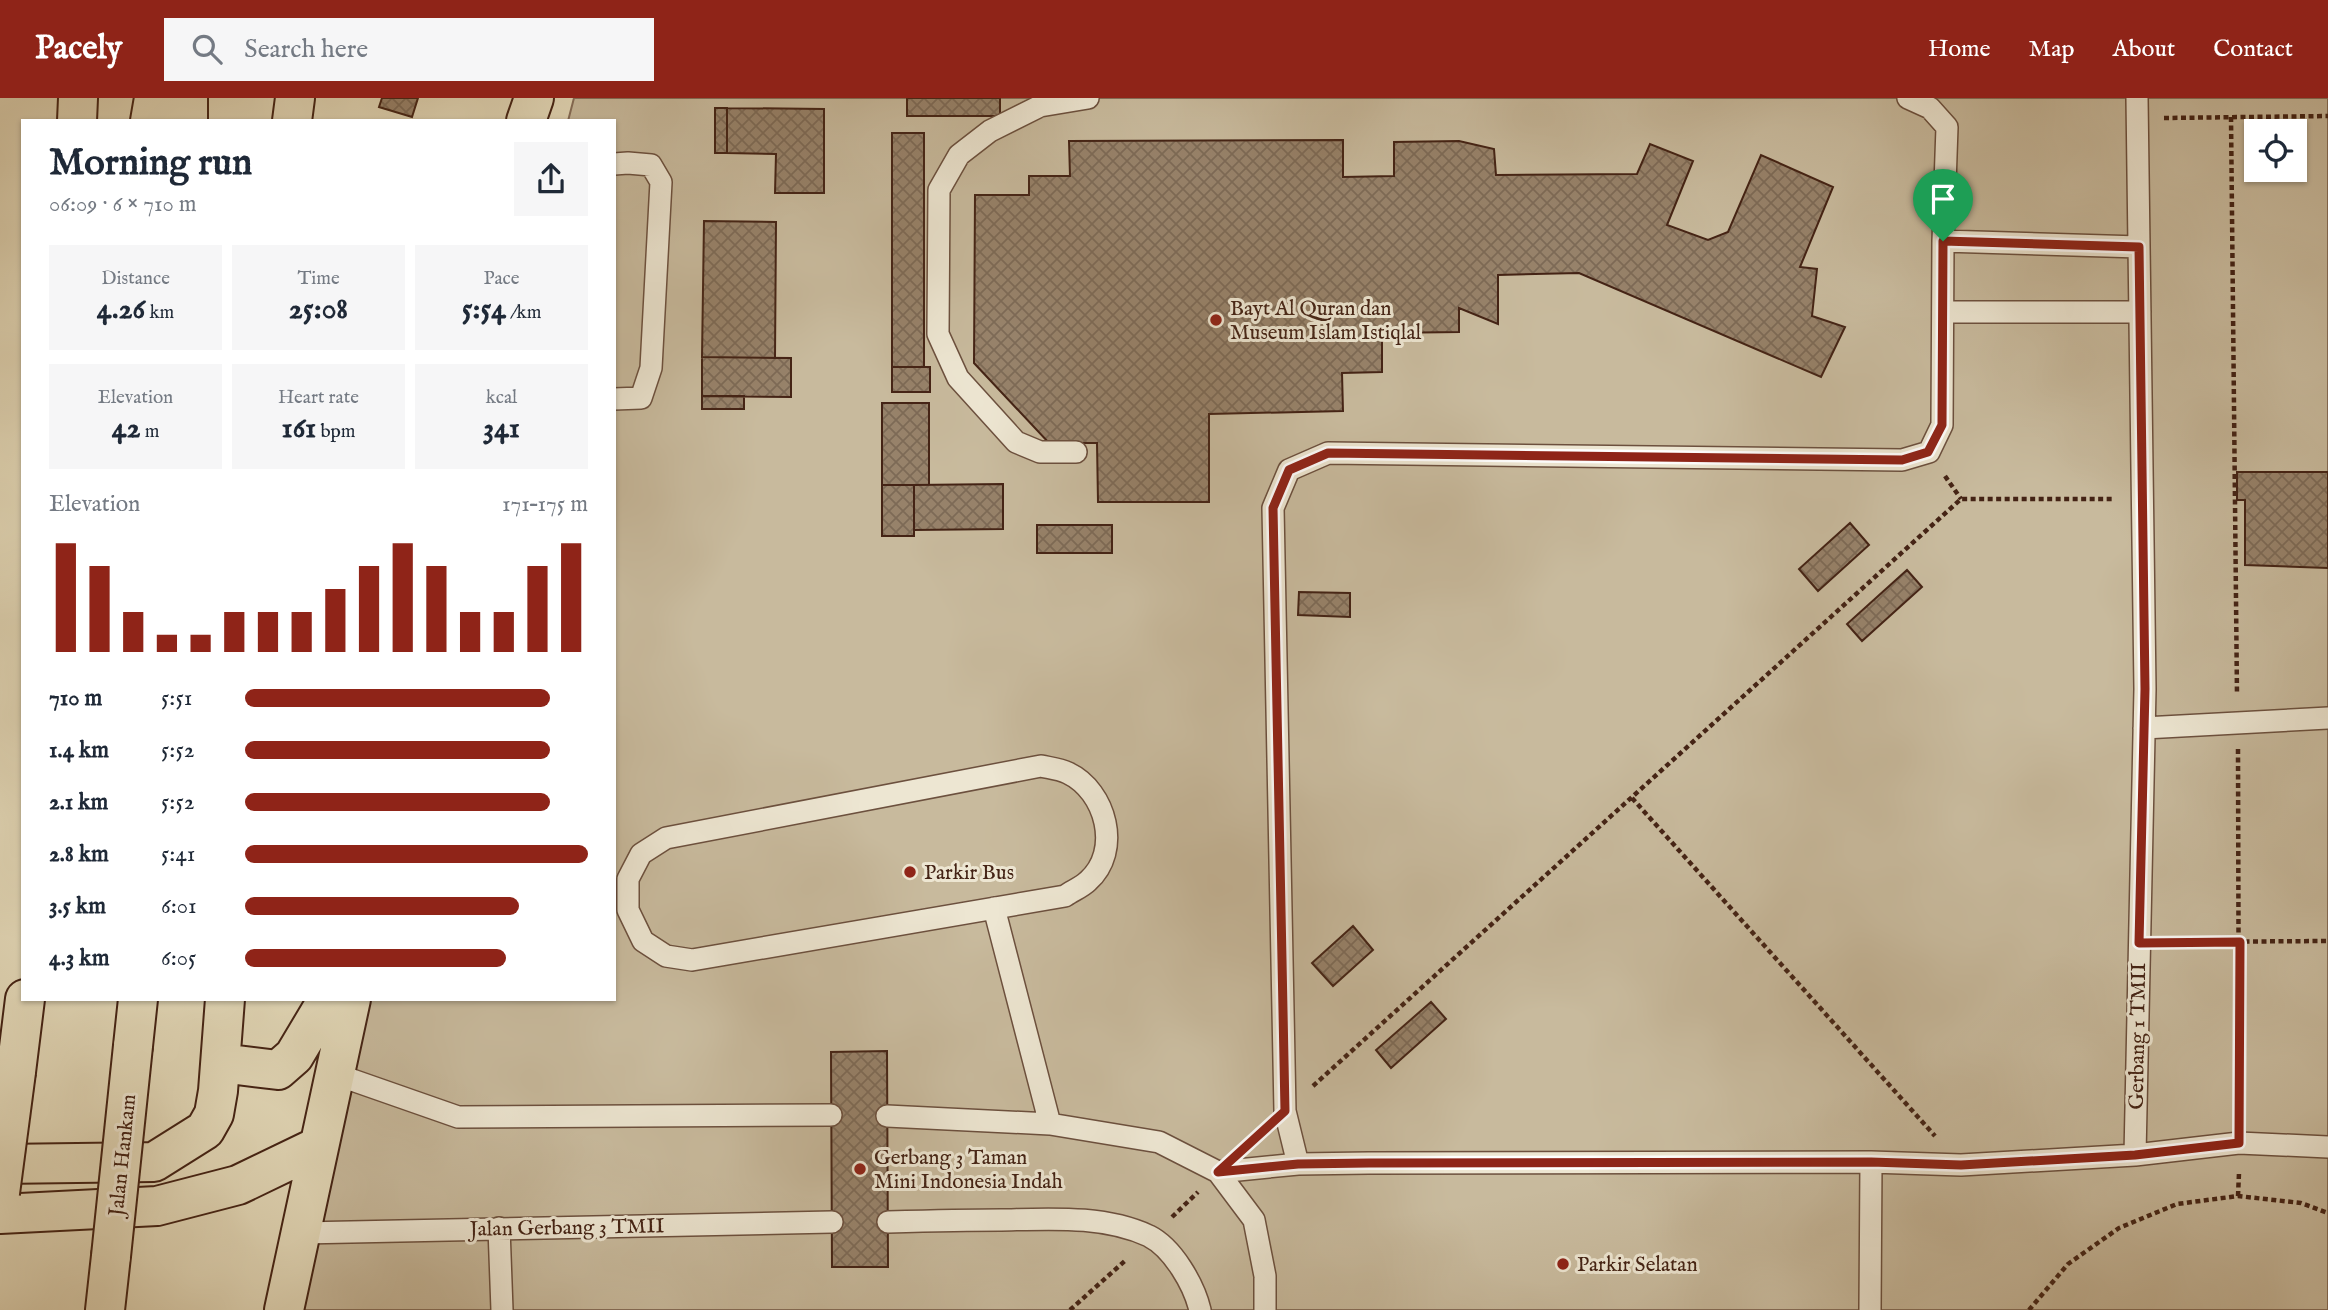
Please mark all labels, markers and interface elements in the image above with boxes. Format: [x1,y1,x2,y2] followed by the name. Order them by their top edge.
[164,18,654,81] search box
[35,28,122,70] text: Pacely
[188,30,226,68] icon: search
[244,33,368,66] text: Search here
[1928,34,1991,65] text: Home
[2029,34,2075,65] text: Map
[2113,34,2175,65] text: About
[2213,34,2293,65] text: Contact
[2244,119,2307,182] map controls
[2244,119,2307,182] button: locate
[49,140,252,188] text: Morning run
[514,142,588,216] button: share
[1913,169,1973,241] pin
[1924,180,1962,218] icon: arrive
[49,190,197,219] text: 06:09 · 6 × 710 m
[101,267,170,291] text: Distance
[297,267,340,291] text: Time
[484,267,519,291] text: Pace
[97,291,145,329] text: 4.26
[289,291,348,329] text: 25:08
[462,291,506,329] text: 5:54
[1230,296,1422,347] place label: Bayt Al Quran dan Museum Islam Istiqlal
[145,301,174,325] text: km
[506,301,541,325] text: /km
[1208,312,1224,328] marker: Bayt Al Quran dan Museum Islam Istiqlal
[98,386,173,410] text: Elevation
[278,386,359,410] text: Heart rate
[486,386,517,410] text: kcal
[112,410,140,448] text: 42
[281,410,316,448] text: 161
[483,410,520,448] text: 341
[140,420,159,444] text: m
[316,420,356,444] text: bpm
[49,490,140,519] text: Elevation
[502,490,588,519] text: 171–175 m
[49,684,102,713] text: 710 m
[161,684,192,713] text: 5:51
[49,736,109,765] text: 1.4 km
[161,736,194,765] text: 5:52
[49,788,108,817] text: 2.1 km
[161,788,194,817] text: 5:52
[49,840,109,869] text: 2.8 km
[161,840,195,869] text: 5:41
[924,860,1014,887] place label: Parkir Bus
[902,864,918,880] marker: Parkir Bus
[49,892,106,921] text: 3.5 km
[161,892,197,921] text: 6:01
[49,944,109,973] text: 4.3 km
[161,944,196,973] text: 6:05
[2124,962,2153,1110] street label: Gerbang 1 TMII
[103,1093,143,1219] street label: Jalan Hankam
[874,1145,1063,1196] place label: Gerbang 3 Taman Mini Indonesia Indah
[852,1161,868,1177] marker: Gerbang 3 Taman Mini Indonesia Indah
[467,1213,665,1244] street label: Jalan Gerbang 3 TMII
[1577,1252,1698,1279] place label: Parkir Selatan
[1555,1256,1571,1272] marker: Parkir Selatan

